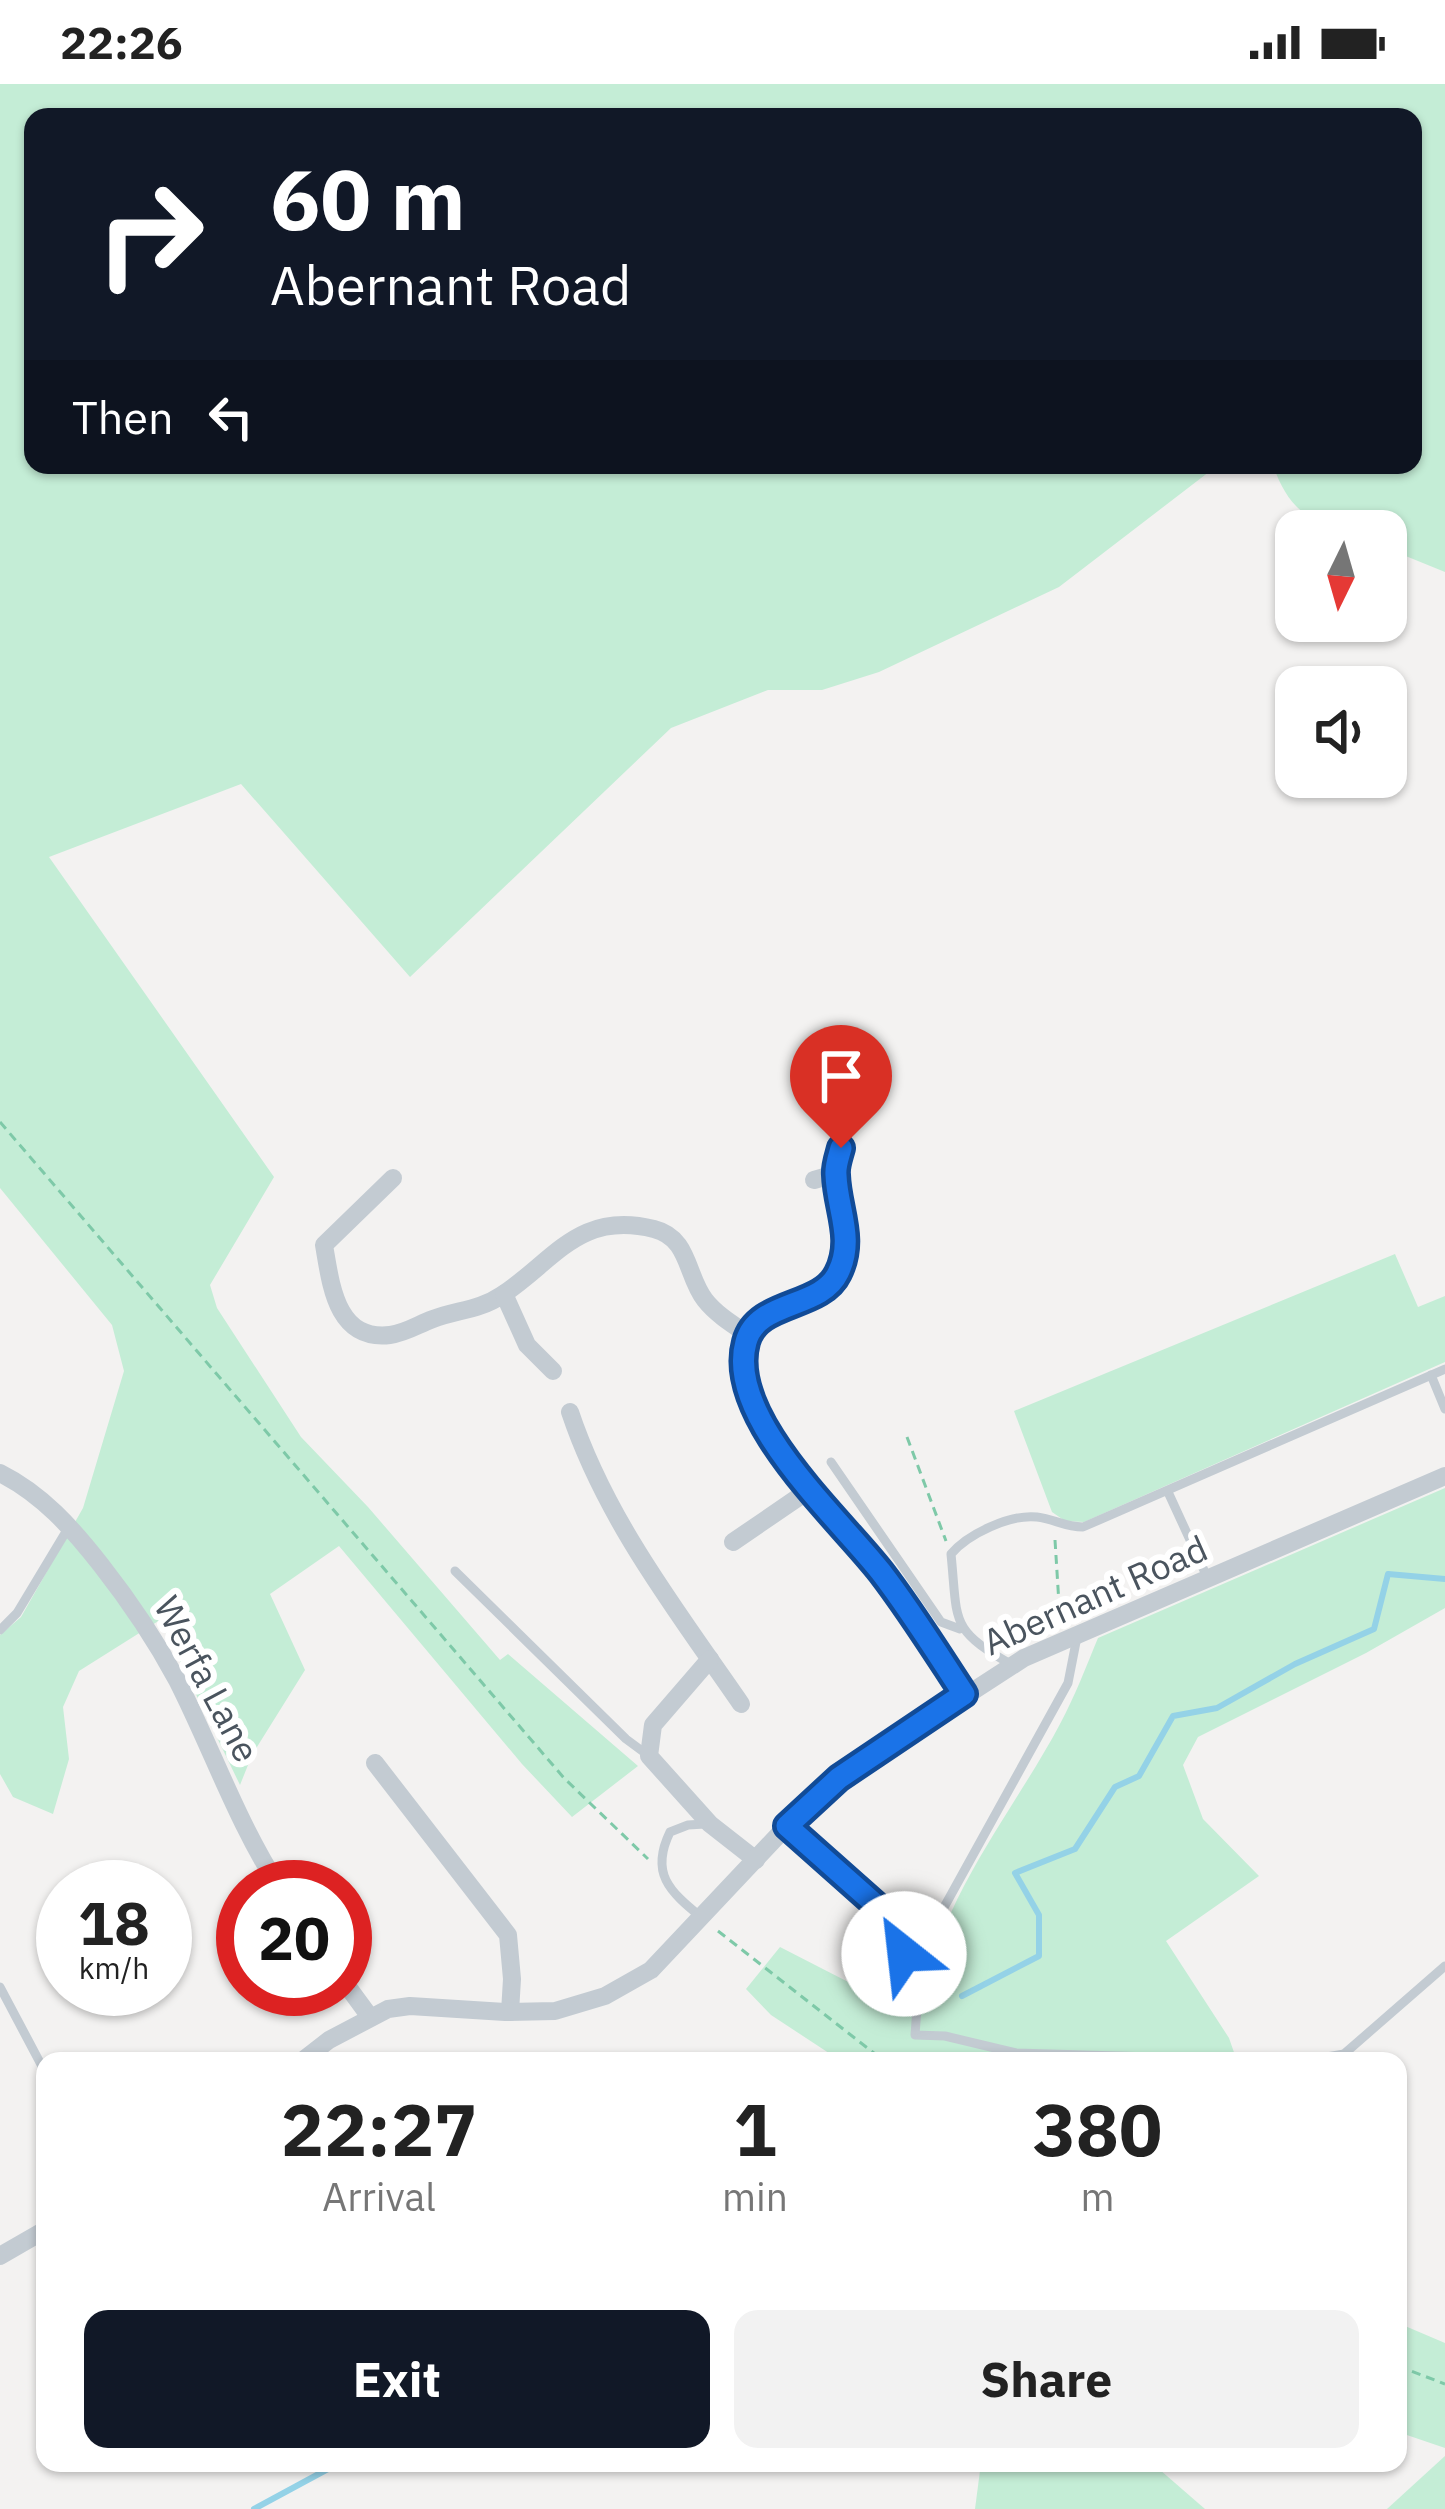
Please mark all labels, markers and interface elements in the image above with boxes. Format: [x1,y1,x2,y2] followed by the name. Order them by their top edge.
[60,13,183,71] text: 22:26
[270,144,466,253] text: 60 m
[72,156,228,312] icon: right
[270,250,631,320] text: Abernant Road
[198,384,264,450] icon: left
[72,388,174,446] text: Then
[1275,510,1407,642] north arrow
[1275,510,1407,798] map controls
[1275,666,1407,798] button: sound
[790,1025,892,1148] pin
[808,1043,874,1109] icon: arrive
[975,1524,1214,1665] street label: Abernant Road
[144,1588,271,1770] street label: Werfa Lane
[216,1860,372,2016] speed limit sign: 20
[78,1883,150,1962] text: 18
[841,1891,967,2017] position arrow
[79,1948,149,1987] text: km/h
[281,2082,477,2176] text: 22:27
[733,2082,777,2176] text: 1
[1033,2082,1162,2176] text: 380
[322,2171,436,2222] text: Arrival
[722,2171,788,2222] text: min
[1080,2171,1115,2222] text: m
[84,2310,710,2448] button: Exit
[734,2310,1359,2448] button: Share

